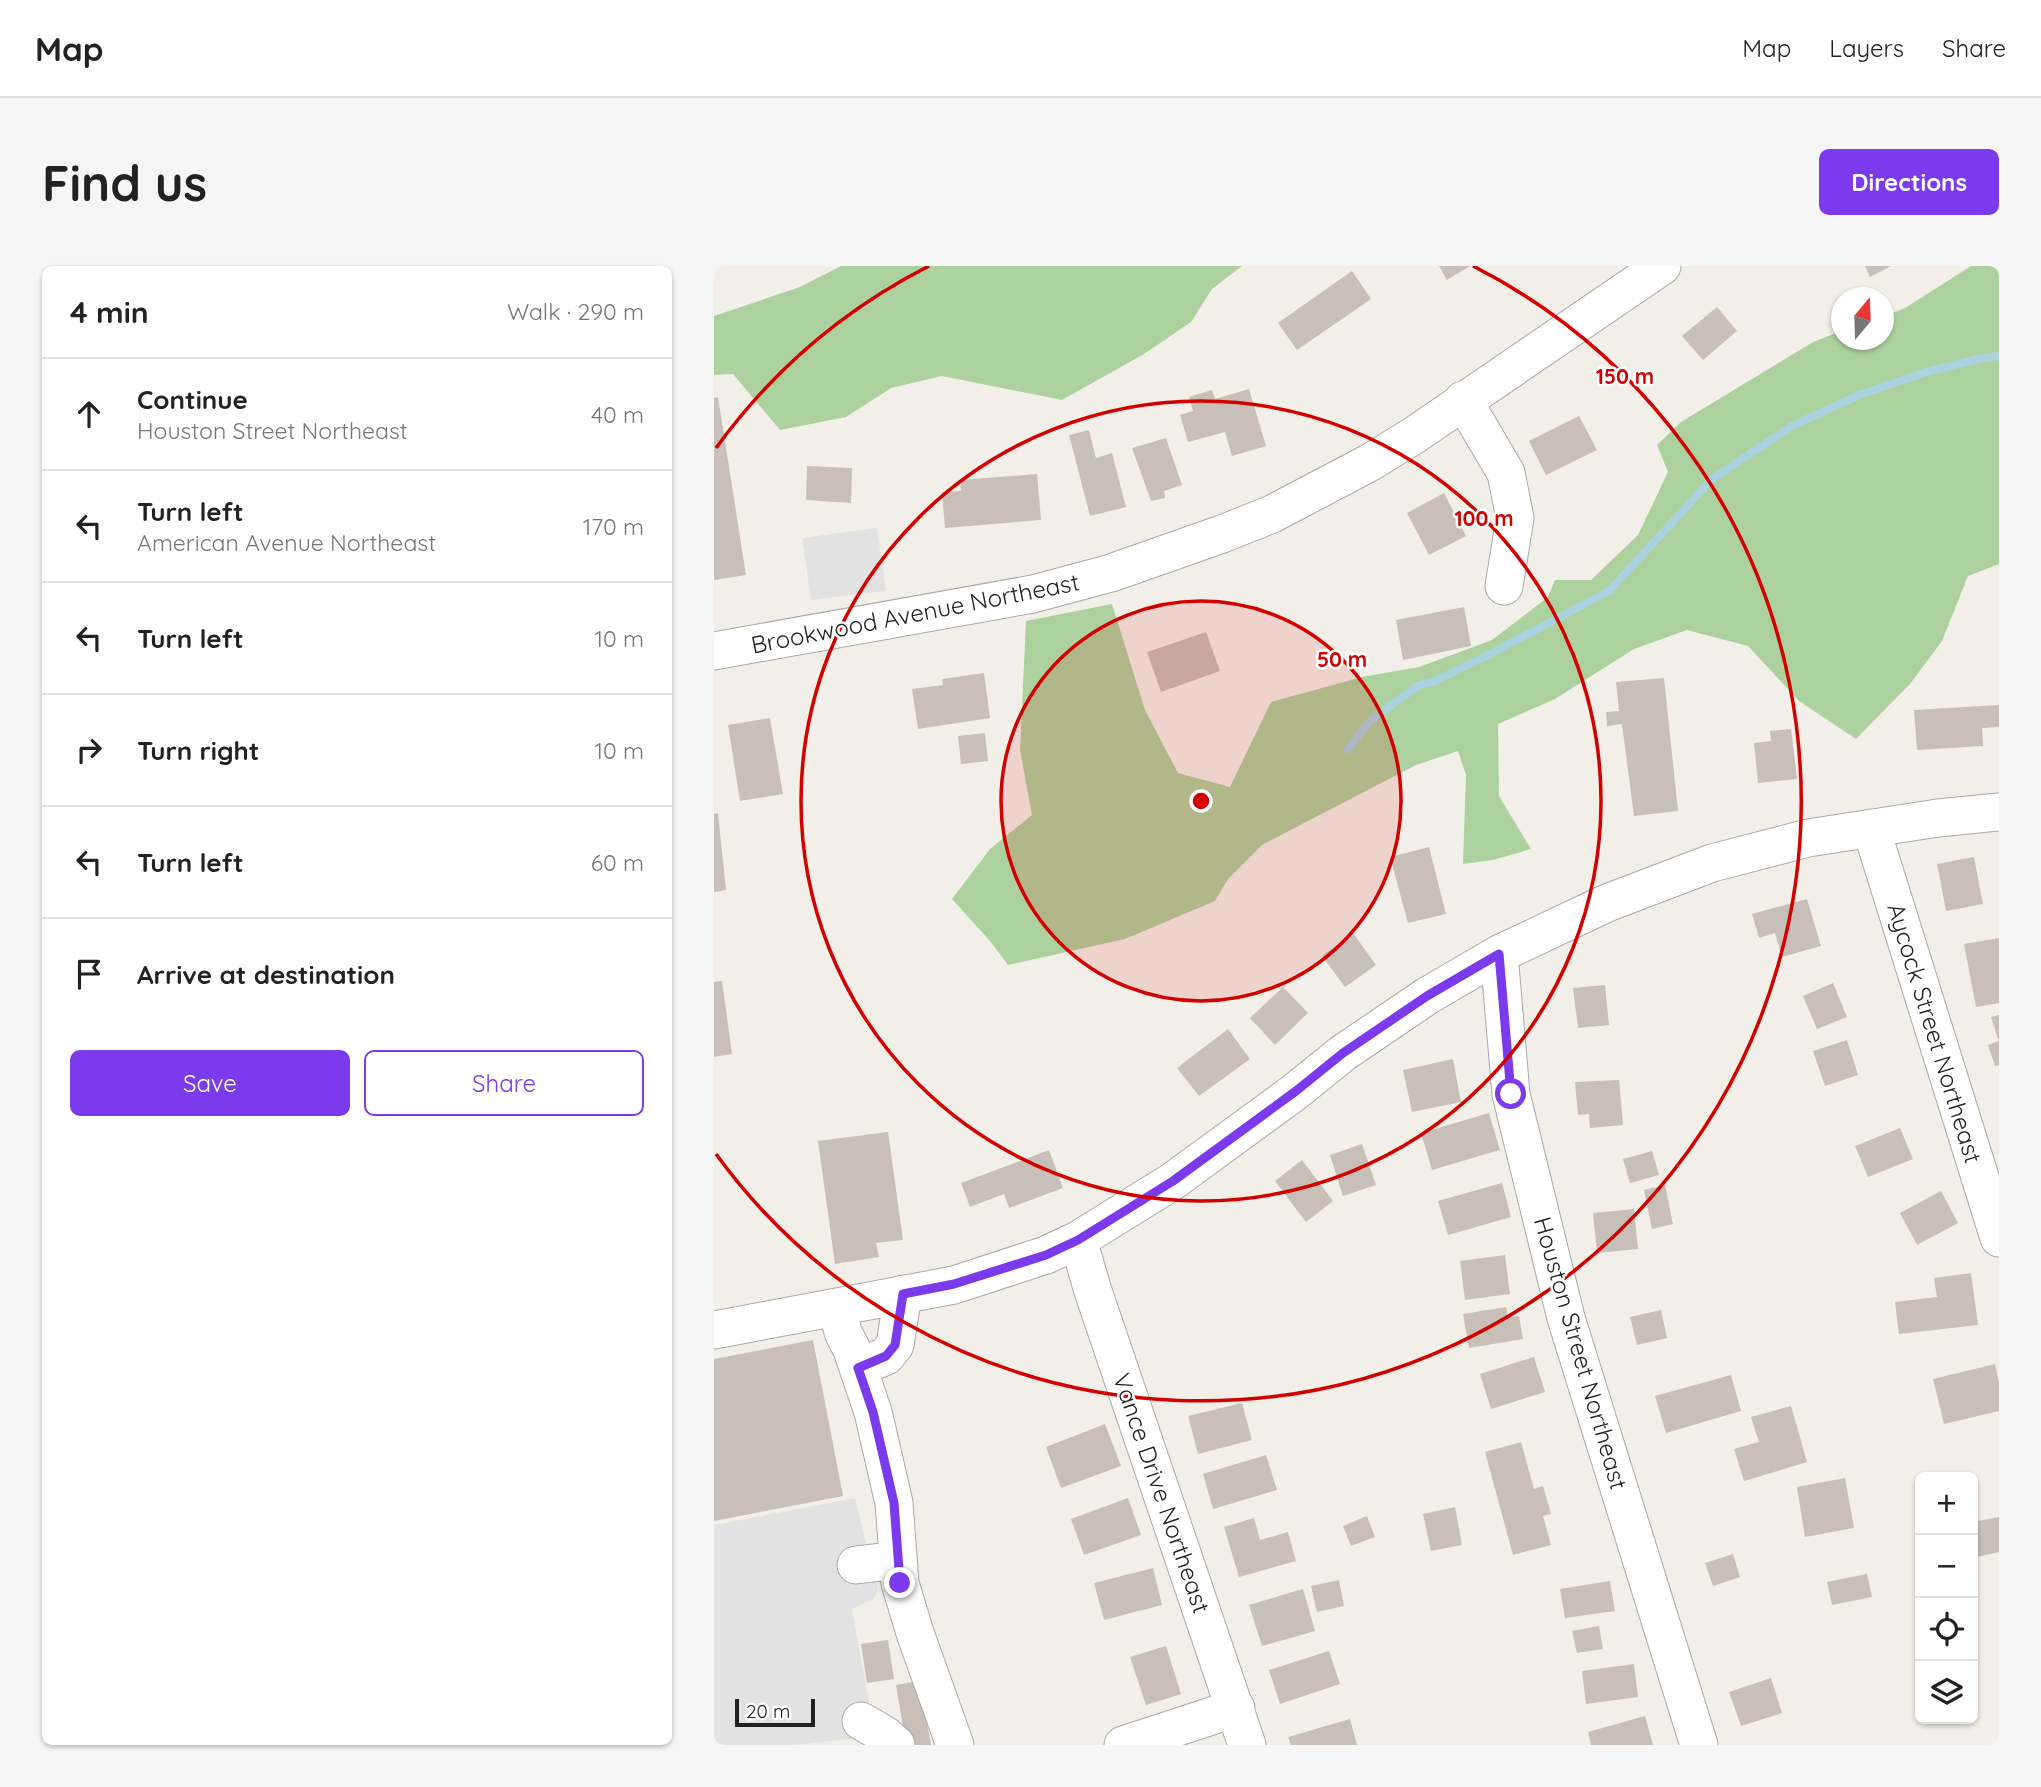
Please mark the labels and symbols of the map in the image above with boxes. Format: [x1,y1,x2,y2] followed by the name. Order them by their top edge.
[1831,287,1894,350] north arrow
[1596,363,1654,389] text: 150 m
[1454,505,1514,531] text: 100 m
[748,566,1082,660] street label: Brookwood Avenue Northeast
[1317,646,1367,672] text: 50 m
[1189,789,1213,813] centre of rings
[1881,900,1989,1166] street label: Aycock Street Northeast
[1495,1078,1526,1109] route start
[1528,1213,1634,1493] street label: Houston Street Northeast
[1107,1369,1217,1617] street label: Vance Drive Northeast
[884,1567,915,1598] route end
[735,1696,816,1728] scale bar

